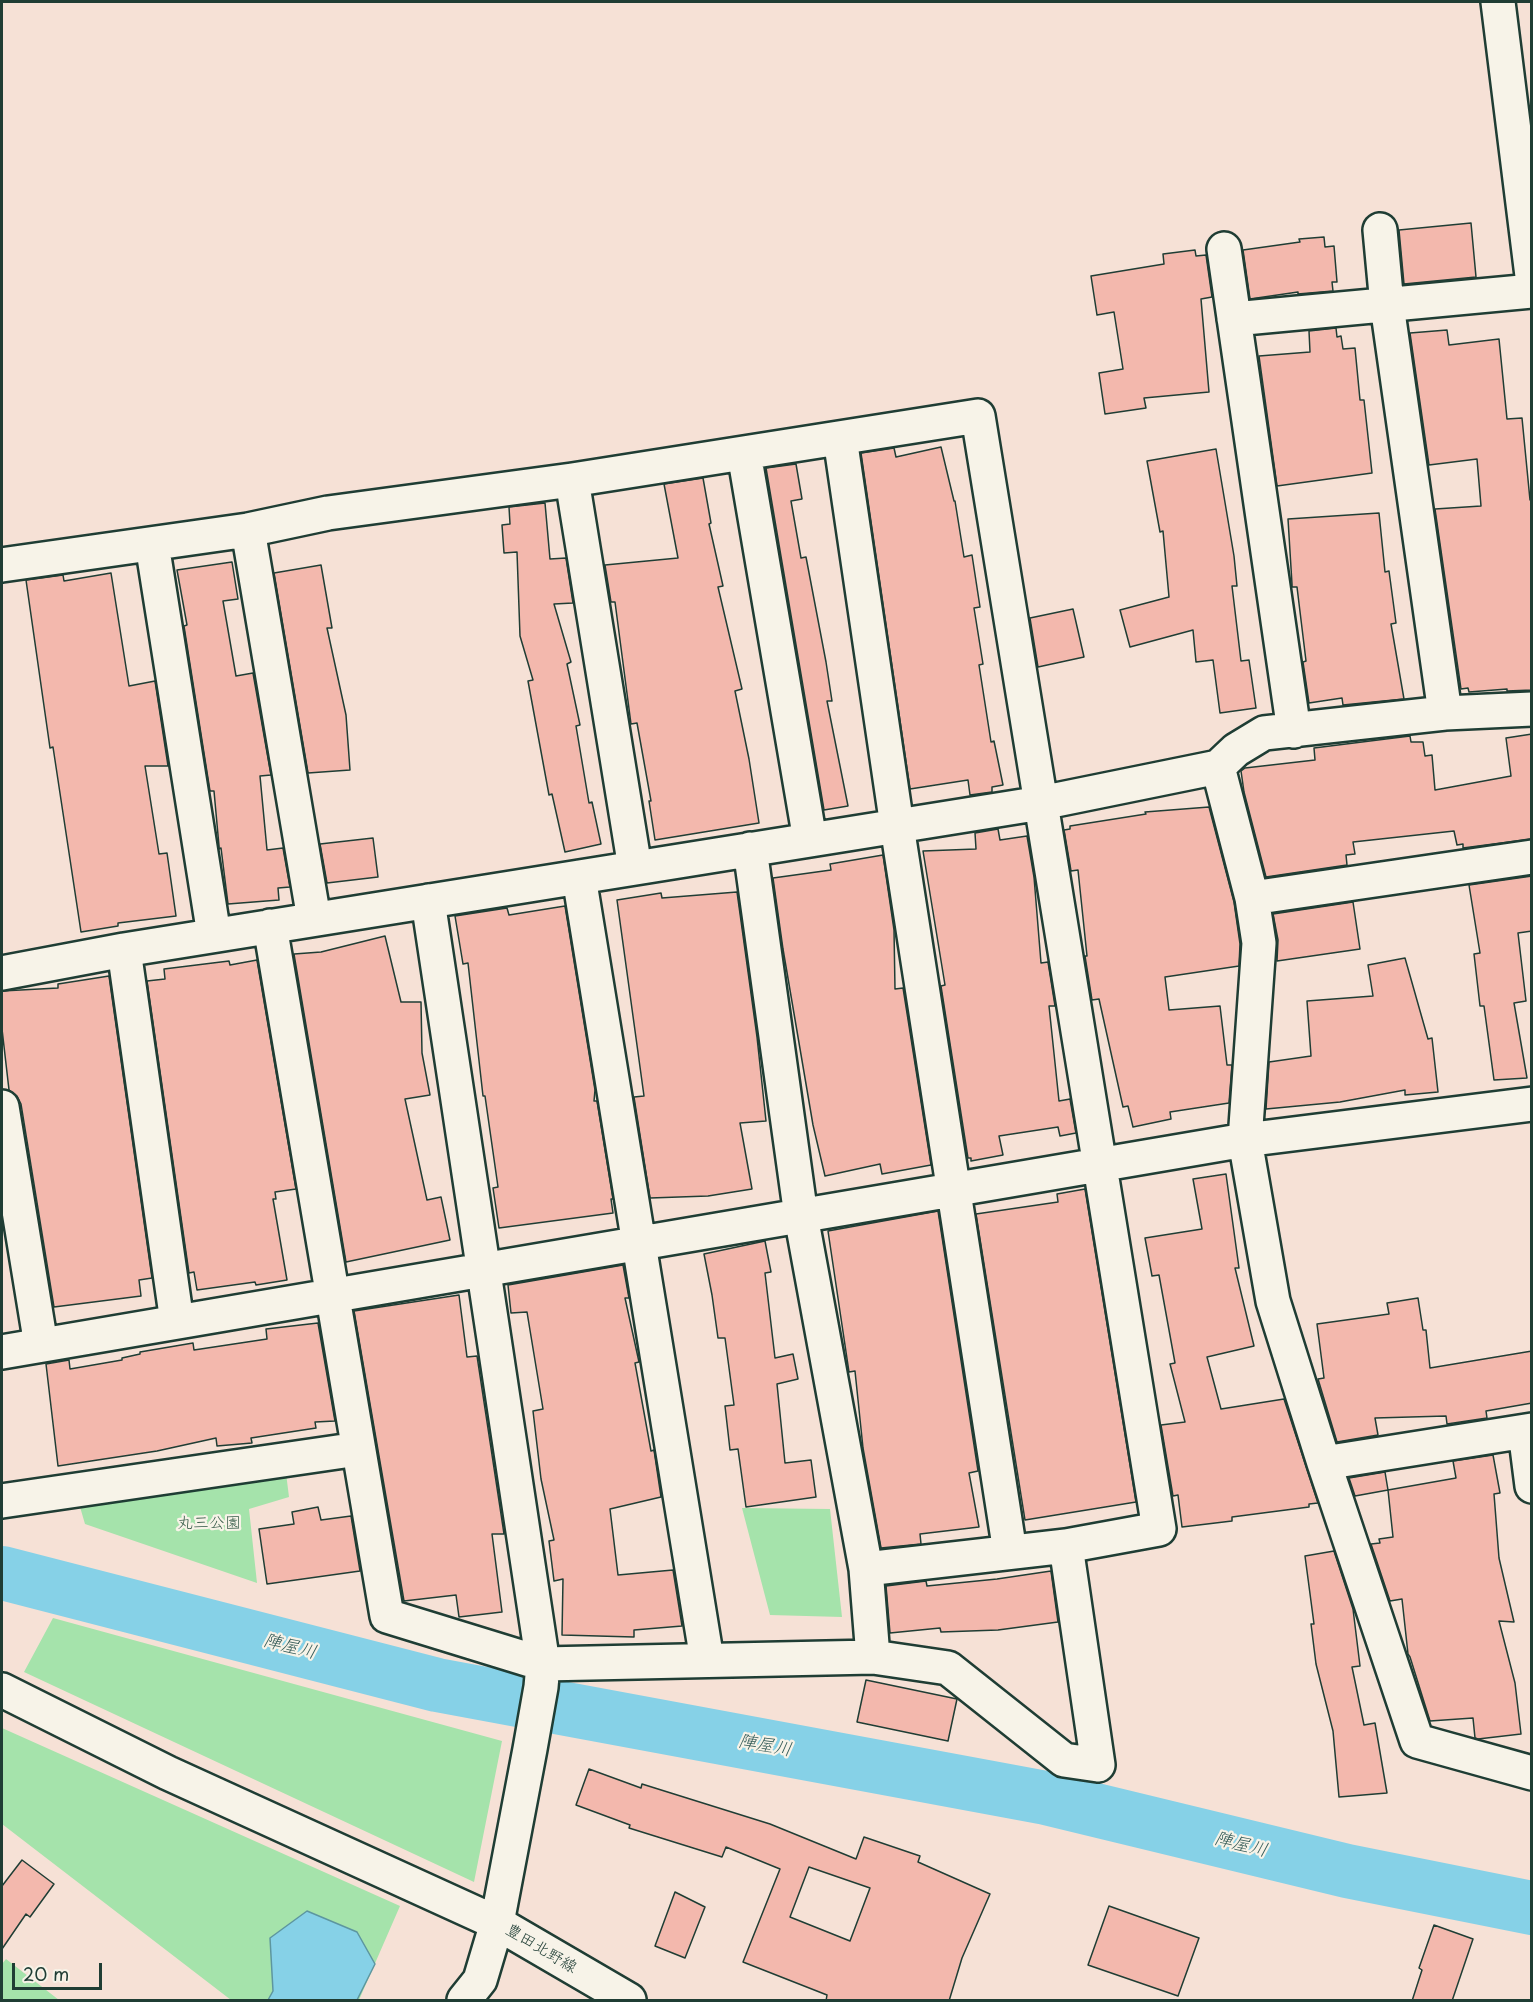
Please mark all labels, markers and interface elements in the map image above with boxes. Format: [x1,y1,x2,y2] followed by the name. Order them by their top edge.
[177,1514,241,1534] park label: 丸三公園
[261,1630,319,1664] water label: 陣屋川
[737,1731,793,1761] water label: 陣屋川
[1212,1828,1270,1862] water label: 陣屋川
[502,1920,580,1978] street label: 豊田北野線
[15,1951,105,1989] scale bar
[23,1960,69,1987] text: 20 m

